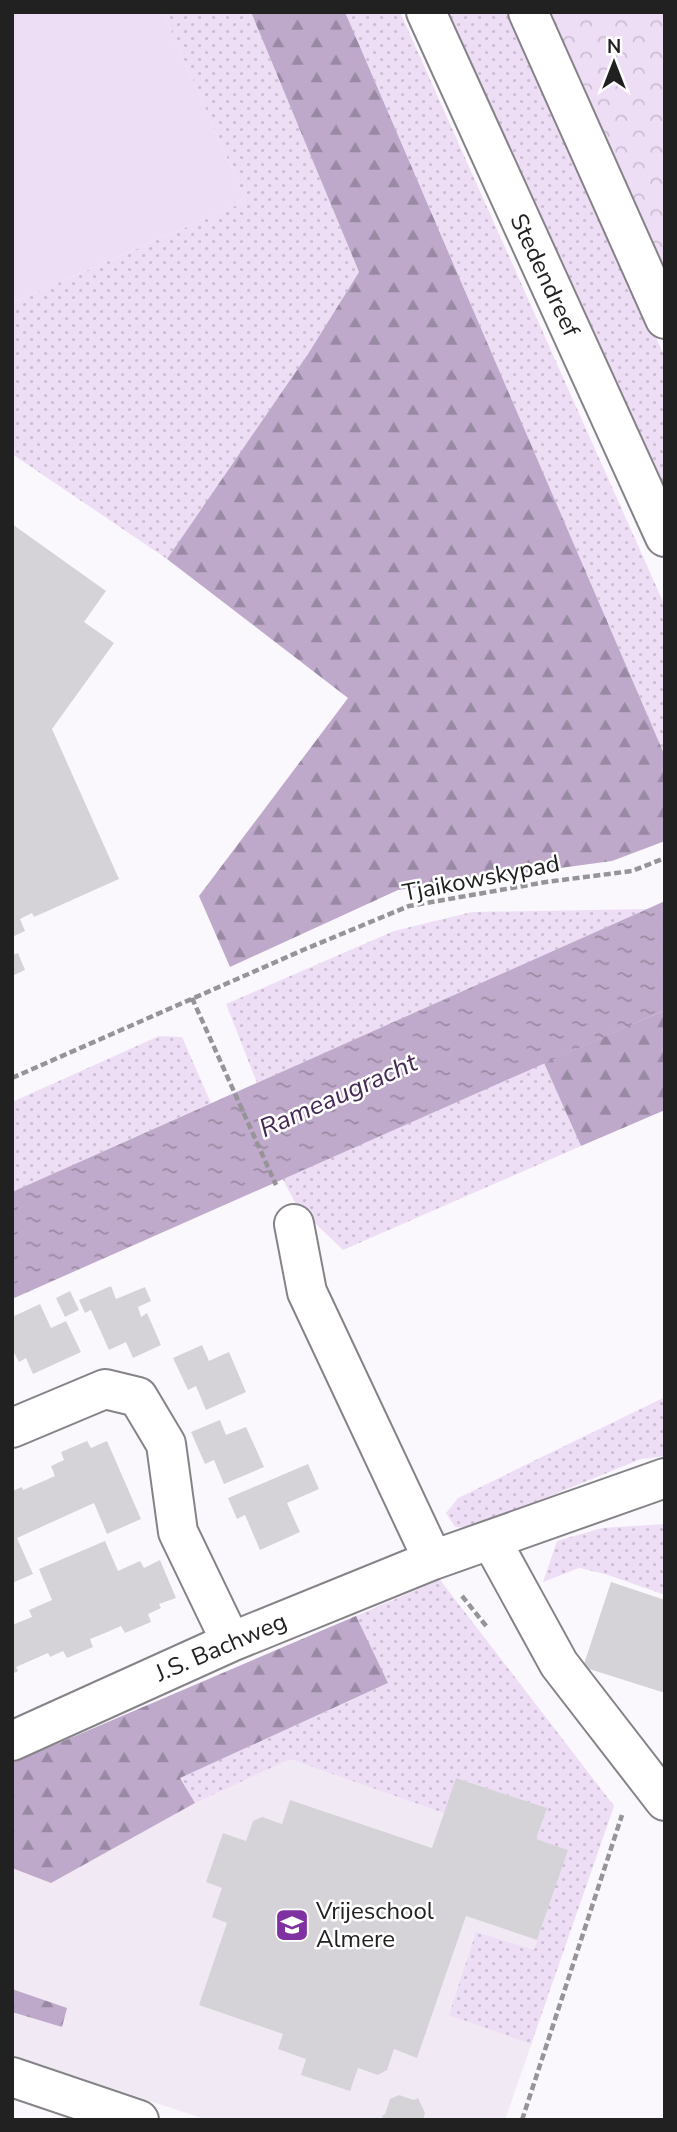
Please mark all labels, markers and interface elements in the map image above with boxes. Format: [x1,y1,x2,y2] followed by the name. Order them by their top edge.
[579,28,649,98] north arrow
[607,34,621,60] text: N
[503,208,588,343] street label: Stedendreef
[400,847,562,909] street label: Tjaikowskypad
[254,1045,424,1146] water label: Rameaugracht
[150,1605,292,1689] street label: J.S. Bachweg
[315,1895,434,1955] place label: Vrijeschool Almere
[273,1906,311,1944] school or university icon: Vrijeschool Almere

